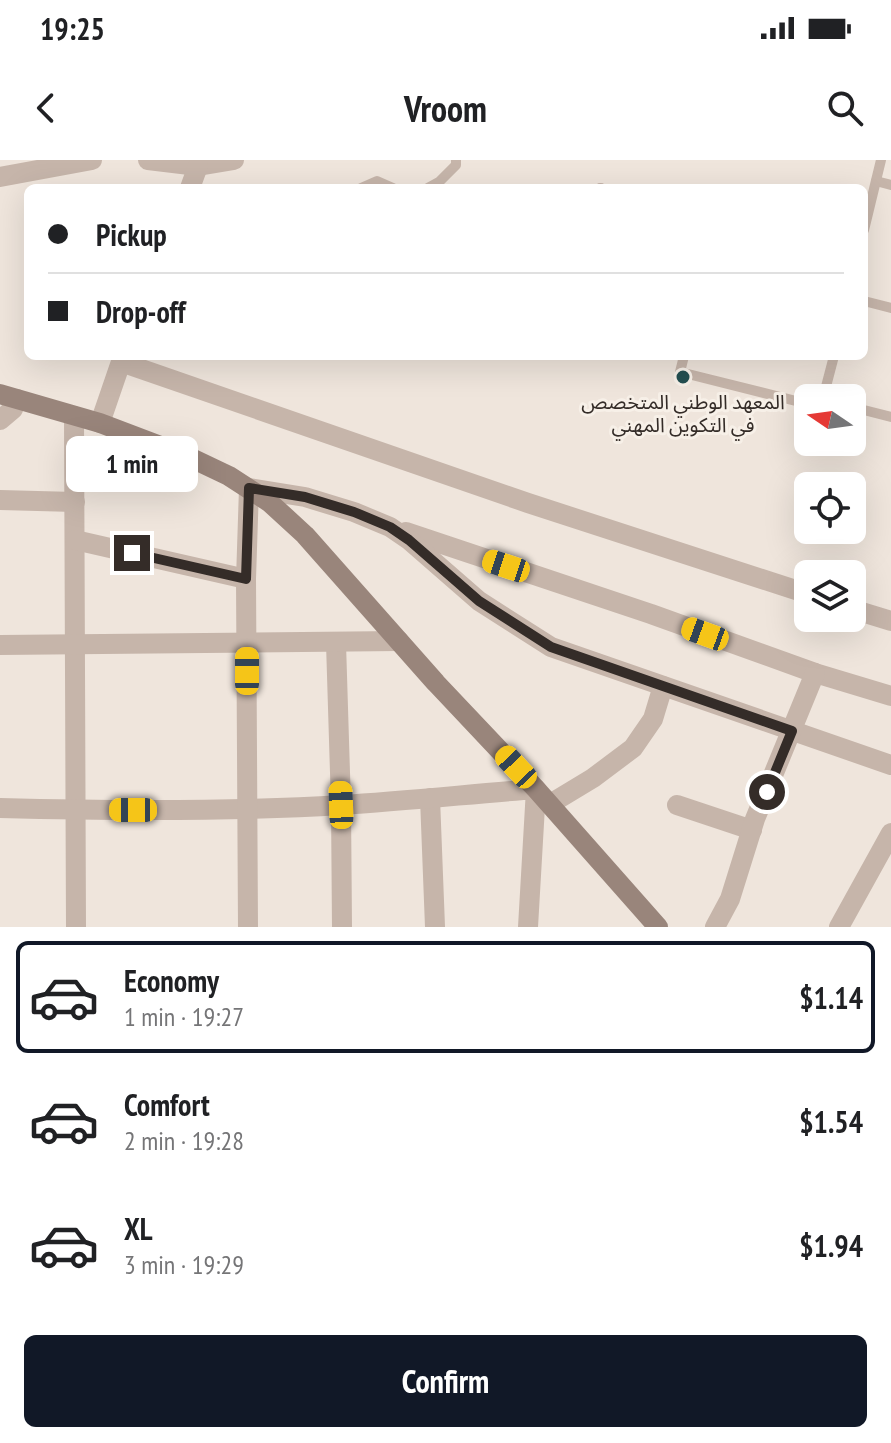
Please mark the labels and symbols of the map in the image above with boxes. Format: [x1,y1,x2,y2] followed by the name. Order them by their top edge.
[674,368,692,386] marker: المعهد الوطني المتخصص في التكوين المهني
[794,384,866,456] north arrow
[581,389,785,441] place label: المعهد الوطني المتخصص في التكوين المهني
[66,437,198,493] callout: 1 min
[114,535,150,571] route end
[479,547,533,585] car
[678,615,732,653] car
[235,647,259,695] car
[491,741,541,793] car
[749,774,785,810] route start
[328,781,354,829] car
[109,798,157,822] car

